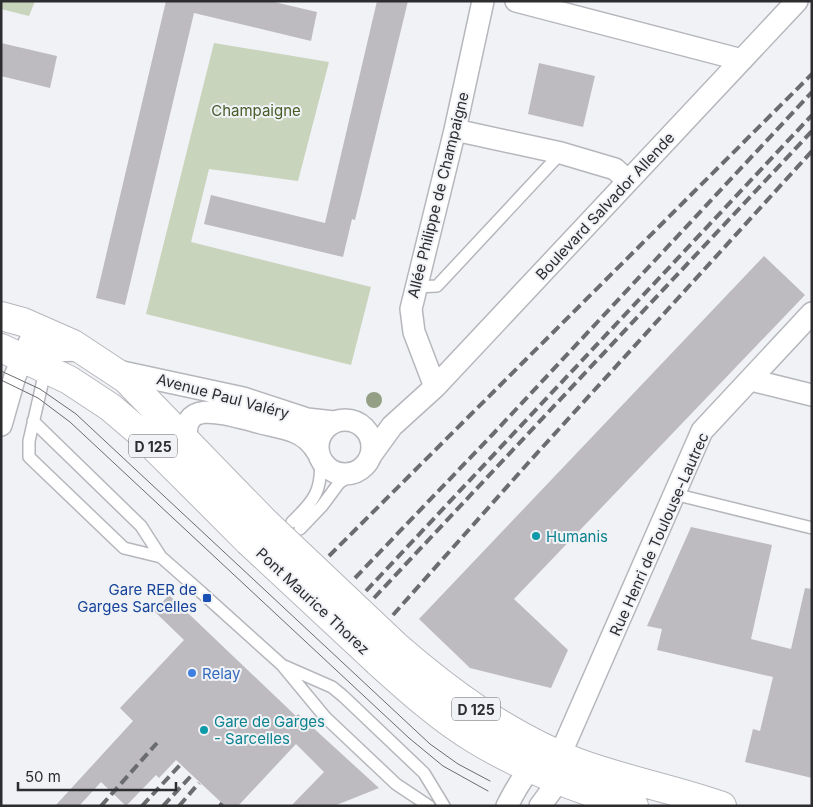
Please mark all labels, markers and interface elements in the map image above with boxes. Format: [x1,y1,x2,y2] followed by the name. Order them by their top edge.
[403,90,473,300] street label: Allée Philippe de Champaigne
[211,101,301,120] park label: Champaigne
[532,128,678,284] street label: Boulevard Salvador Allende
[155,369,292,423] street label: Avenue Paul Valéry
[605,429,713,639] street label: Rue Henri de Toulouse-Lautrec
[129,434,177,458] road number: D 125
[546,527,608,546] place label: Humanis
[530,530,542,542] marker: Humanis
[252,544,374,658] street label: Pont Maurice Thorez
[77,580,197,616] place label: Gare RER de Garges Sarcelles
[201,592,213,604] marker: Gare RER de Garges Sarcelles
[202,664,241,683] place label: Relay
[186,667,198,679] marker: Relay
[452,698,500,721] road number: D 125
[214,712,325,748] place label: Gare de Garges - Sarcelles
[198,724,210,736] marker: Gare de Garges - Sarcelles
[18,760,175,792] scale bar
[25,767,61,786] text: 50 m

